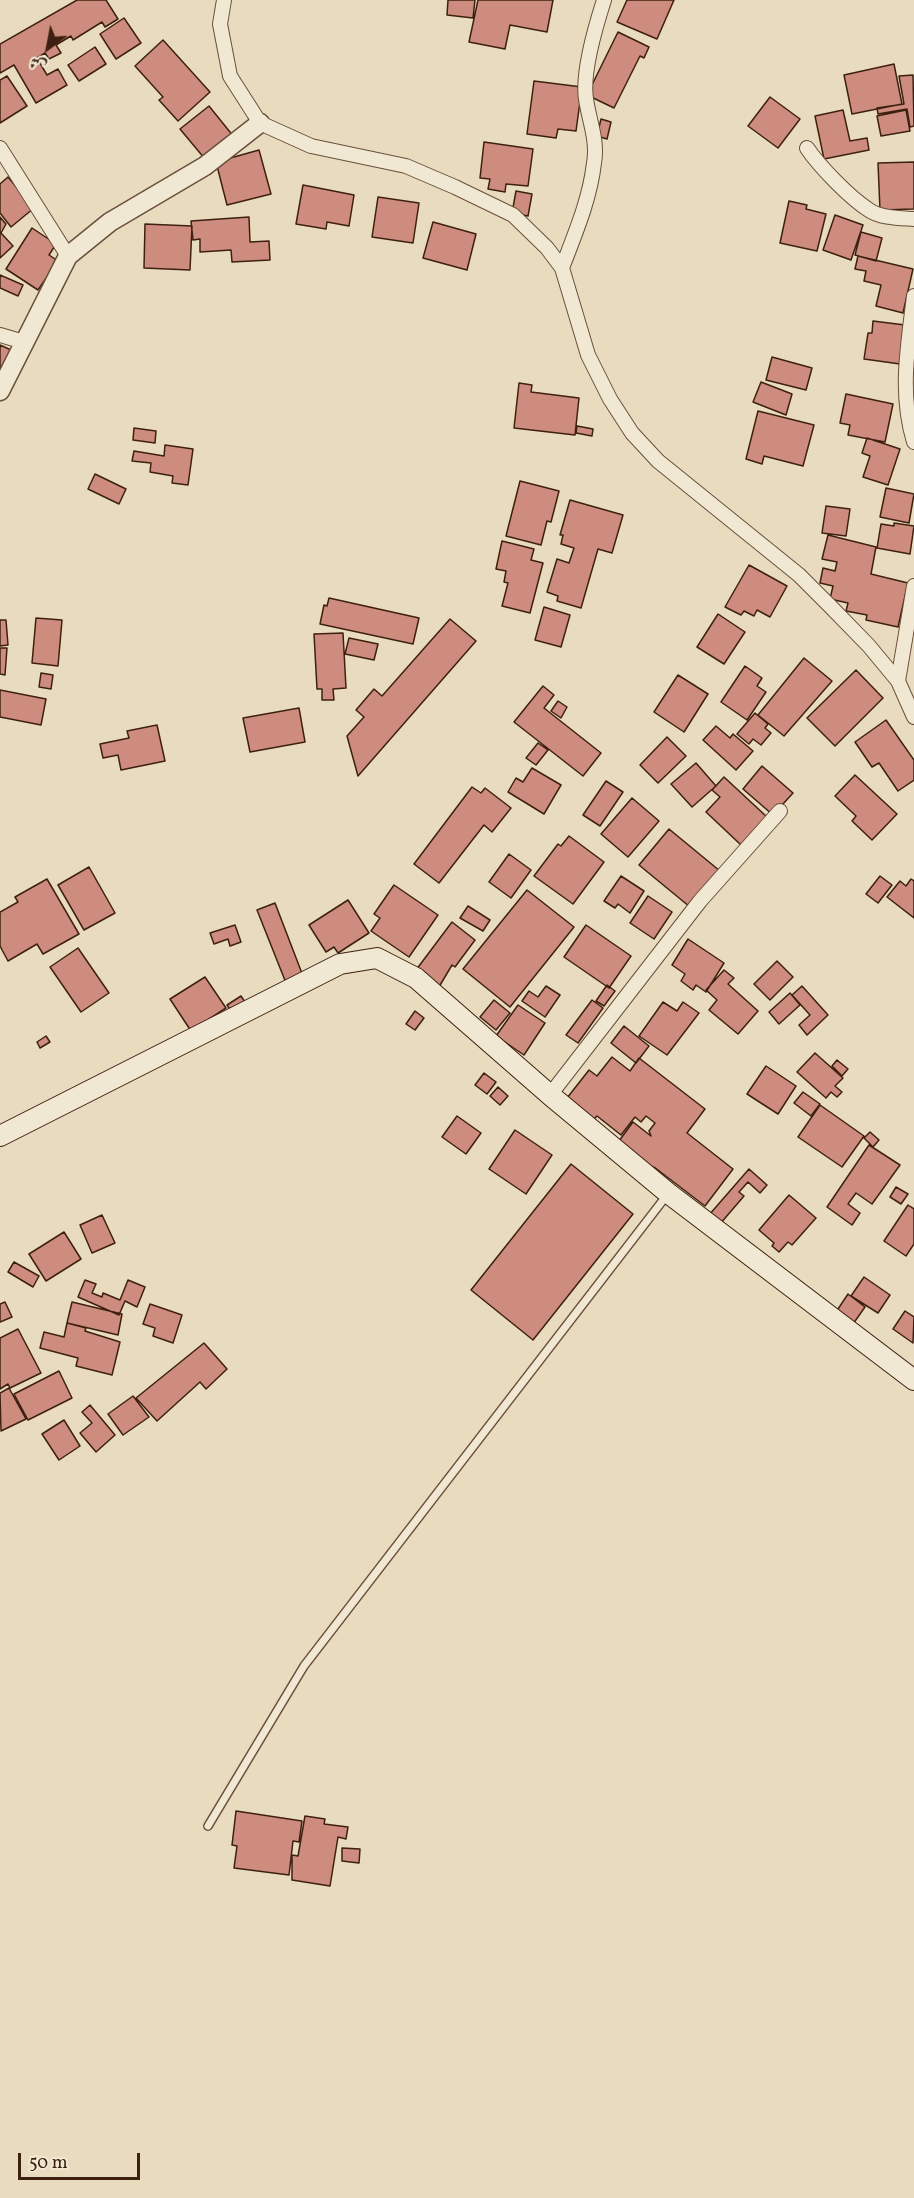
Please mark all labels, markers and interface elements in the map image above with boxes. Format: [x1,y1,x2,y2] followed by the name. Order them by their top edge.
[18,18,78,78] north arrow
[26,50,51,77] text: ش
[21,2141,142,2179] scale bar
[29,2151,68,2176] text: 50 m

